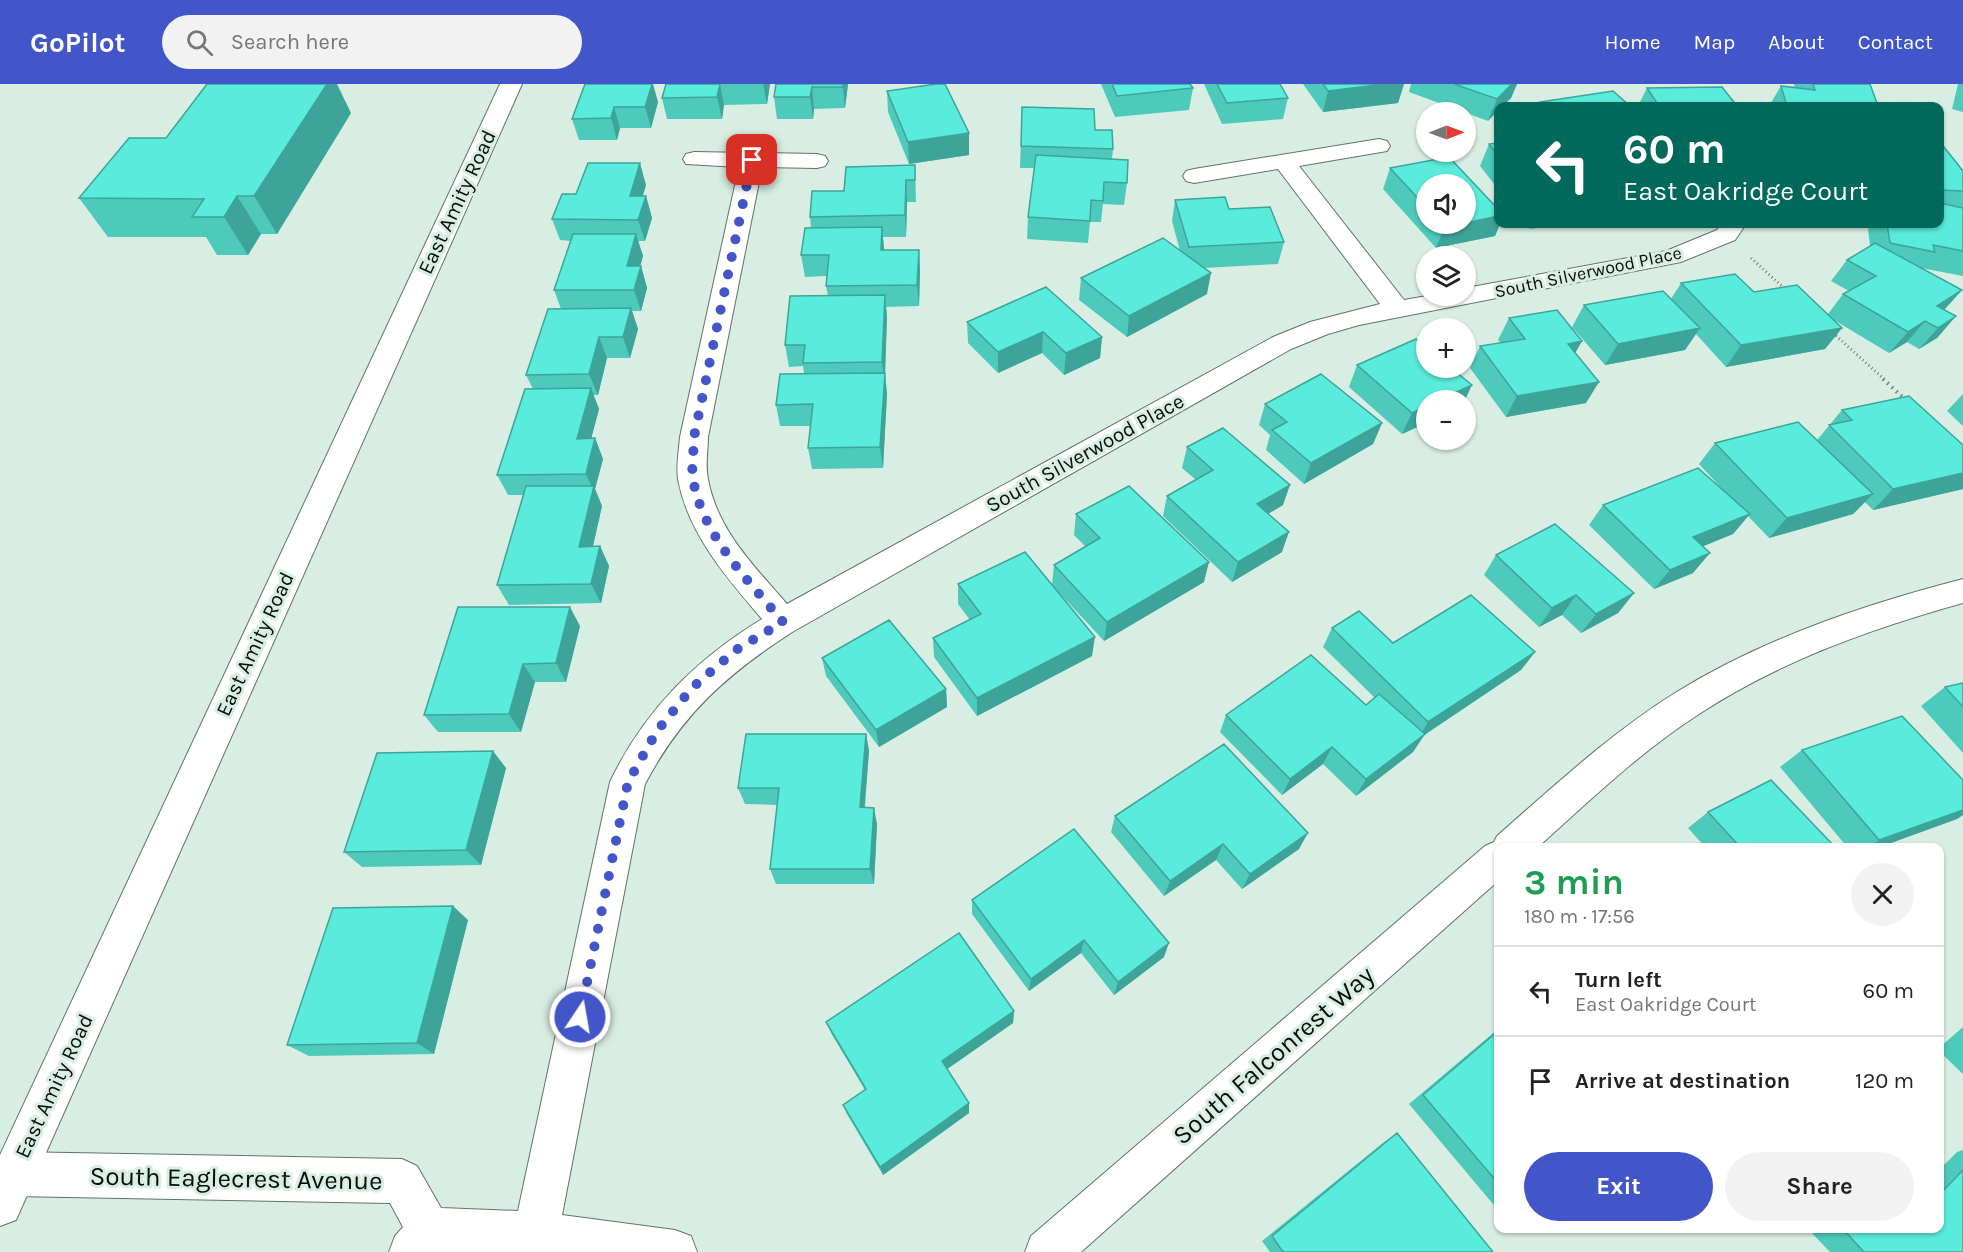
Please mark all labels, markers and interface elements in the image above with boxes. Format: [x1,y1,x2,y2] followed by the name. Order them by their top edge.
[162,15,582,69] search box
[30,26,126,59] text: GoPilot
[183,26,216,59] icon: search
[231,29,349,55] text: Search here
[1605,30,1661,54] text: Home
[1694,30,1735,54] text: Map
[1768,30,1825,54] text: About
[1858,30,1933,54] text: Contact
[1416,102,1476,162] north arrow
[1416,102,1476,450] map controls
[1623,124,1726,174] text: 60 m
[413,126,501,278] street label: East Amity Road
[1524,126,1602,204] icon: left
[726,134,777,185] pin
[735,143,768,176] icon: arrive
[1416,174,1476,234] button: sound
[1623,175,1868,207] text: East Oakridge Court
[1492,241,1684,303] street label: South Silverwood Place
[1416,246,1476,306] button: layers
[1416,318,1476,378] button: +
[982,389,1188,517] street label: South Silverwood Place
[1416,390,1476,450] button: −
[211,568,299,720] street label: East Amity Road
[1524,861,1624,903] text: 3 min
[1851,863,1914,926] button: close
[1524,905,1635,928] text: 180 m · 17:56
[1166,960,1380,1151] street label: South Falconrest Way
[1575,967,1662,993] text: Turn left
[1524,975,1557,1008] icon: left
[1863,978,1914,1004] text: 60 m
[548,985,612,1049] position arrow
[1575,993,1757,1016] text: East Oakridge Court
[10,1010,98,1162] street label: East Amity Road
[1524,1065,1557,1098] icon: arrive
[1575,1068,1790,1094] text: Arrive at destination
[1855,1068,1914,1094] text: 120 m
[1524,1152,1713,1221] button: Exit
[1725,1152,1914,1221] button: Share
[89,1160,383,1197] street label: South Eaglecrest Avenue

